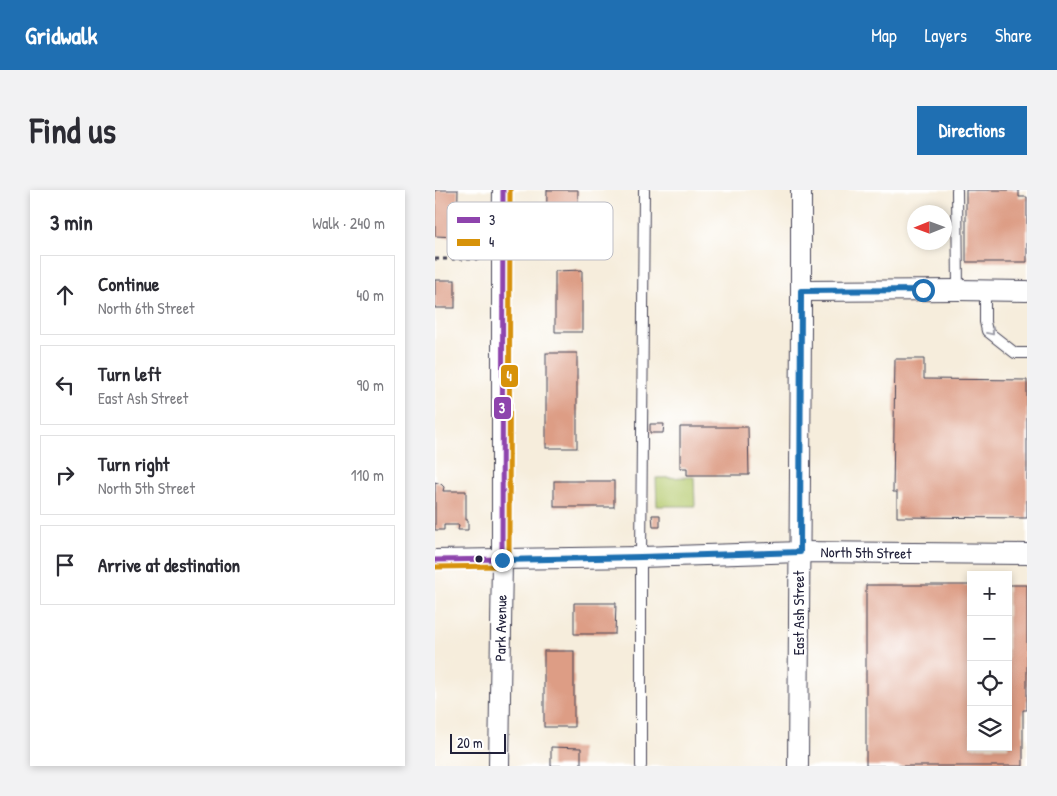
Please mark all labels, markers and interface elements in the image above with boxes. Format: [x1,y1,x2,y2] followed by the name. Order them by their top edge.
[25,19,97,51] text: Gridwalk
[871,23,897,48] text: Map
[925,23,967,48] text: Layers
[995,23,1032,48] text: Share
[917,106,1027,155] button: Directions
[30,107,116,154] text: Find us
[447,202,613,260] legend
[907,205,952,250] north arrow
[50,208,93,237] text: 3 min
[489,210,495,229] text: 3
[312,212,385,234] text: Walk · 240 m
[489,232,494,251] text: 4
[98,271,159,297] text: Continue
[912,279,935,302] route start
[51,281,79,309] icon: ahead
[356,284,384,306] text: 40 m
[98,297,195,319] text: North 6th Street
[986,327,995,336] one-way arrow
[98,361,161,387] text: Turn left
[500,364,519,388] line badge: 4
[506,366,512,385] text: 4
[51,371,79,399] icon: left
[356,374,384,396] text: 90 m
[98,387,188,409] text: East Ash Street
[493,396,512,420] line badge: 3
[499,398,506,417] text: 3
[98,451,169,477] text: Turn right
[51,461,79,489] icon: right
[351,464,384,486] text: 110 m
[98,477,195,499] text: North 5th Street
[820,541,912,564] street label: North 5th Street
[491,549,514,572] route end
[51,551,79,579] icon: arrive
[98,552,240,578] text: Arrive at destination
[474,554,484,564] unlabelled marker
[788,570,809,655] street label: East Ash Street
[967,571,1012,751] map controls
[967,571,1012,616] button: +
[489,594,512,661] street label: Park Avenue
[967,616,1012,661] button: −
[967,661,1012,706] button: locate
[967,706,1012,751] button: layers
[450,731,506,754] scale bar
[457,733,483,752] text: 20 m

